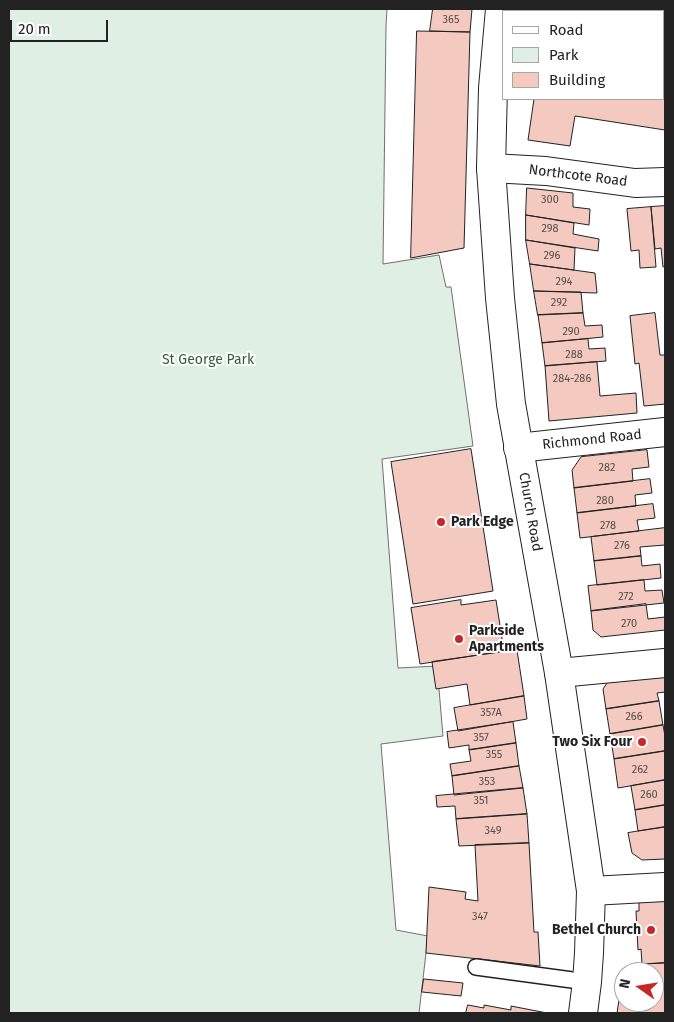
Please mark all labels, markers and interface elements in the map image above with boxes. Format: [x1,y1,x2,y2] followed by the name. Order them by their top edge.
[12,10,110,42] scale bar
[502,10,664,100] legend
[443,13,459,27] house number: 365
[18,20,51,38] text: 20 m
[549,21,584,39] text: Road
[549,46,579,64] text: Park
[549,71,605,89] text: Building
[528,162,628,190] street label: Northcote Road
[541,193,559,207] house number: 300
[541,222,559,236] house number: 298
[544,249,560,263] house number: 296
[556,275,572,289] house number: 294
[551,296,567,310] house number: 292
[562,325,580,339] house number: 290
[565,348,583,362] house number: 288
[162,352,254,368] park label: St George Park
[553,372,591,386] house number: 284-286
[541,426,643,454] street label: Richmond Road
[599,461,615,475] house number: 282
[515,471,545,553] street label: Church Road
[596,494,614,508] house number: 280
[451,514,514,530] place label: Park Edge
[435,516,447,528] marker: Park Edge
[600,519,616,533] house number: 278
[614,539,630,553] house number: 276
[618,590,634,604] house number: 272
[621,617,637,631] house number: 270
[469,623,544,656] place label: Parkside Apartments
[453,633,465,645] marker: Parkside Apartments
[480,706,502,720] house number: 357A
[625,710,643,724] house number: 266
[473,731,489,745] house number: 357
[552,734,632,750] place label: Two Six Four
[636,736,648,748] marker: Two Six Four
[486,748,502,762] house number: 355
[632,763,648,777] house number: 262
[479,775,495,789] house number: 353
[640,788,658,802] house number: 260
[473,794,489,808] house number: 351
[485,824,501,838] house number: 349
[472,910,488,924] house number: 347
[552,922,641,938] place label: Bethel Church
[645,924,657,936] marker: Bethel Church
[614,962,664,1012] north arrow
[616,977,634,990] text: N

